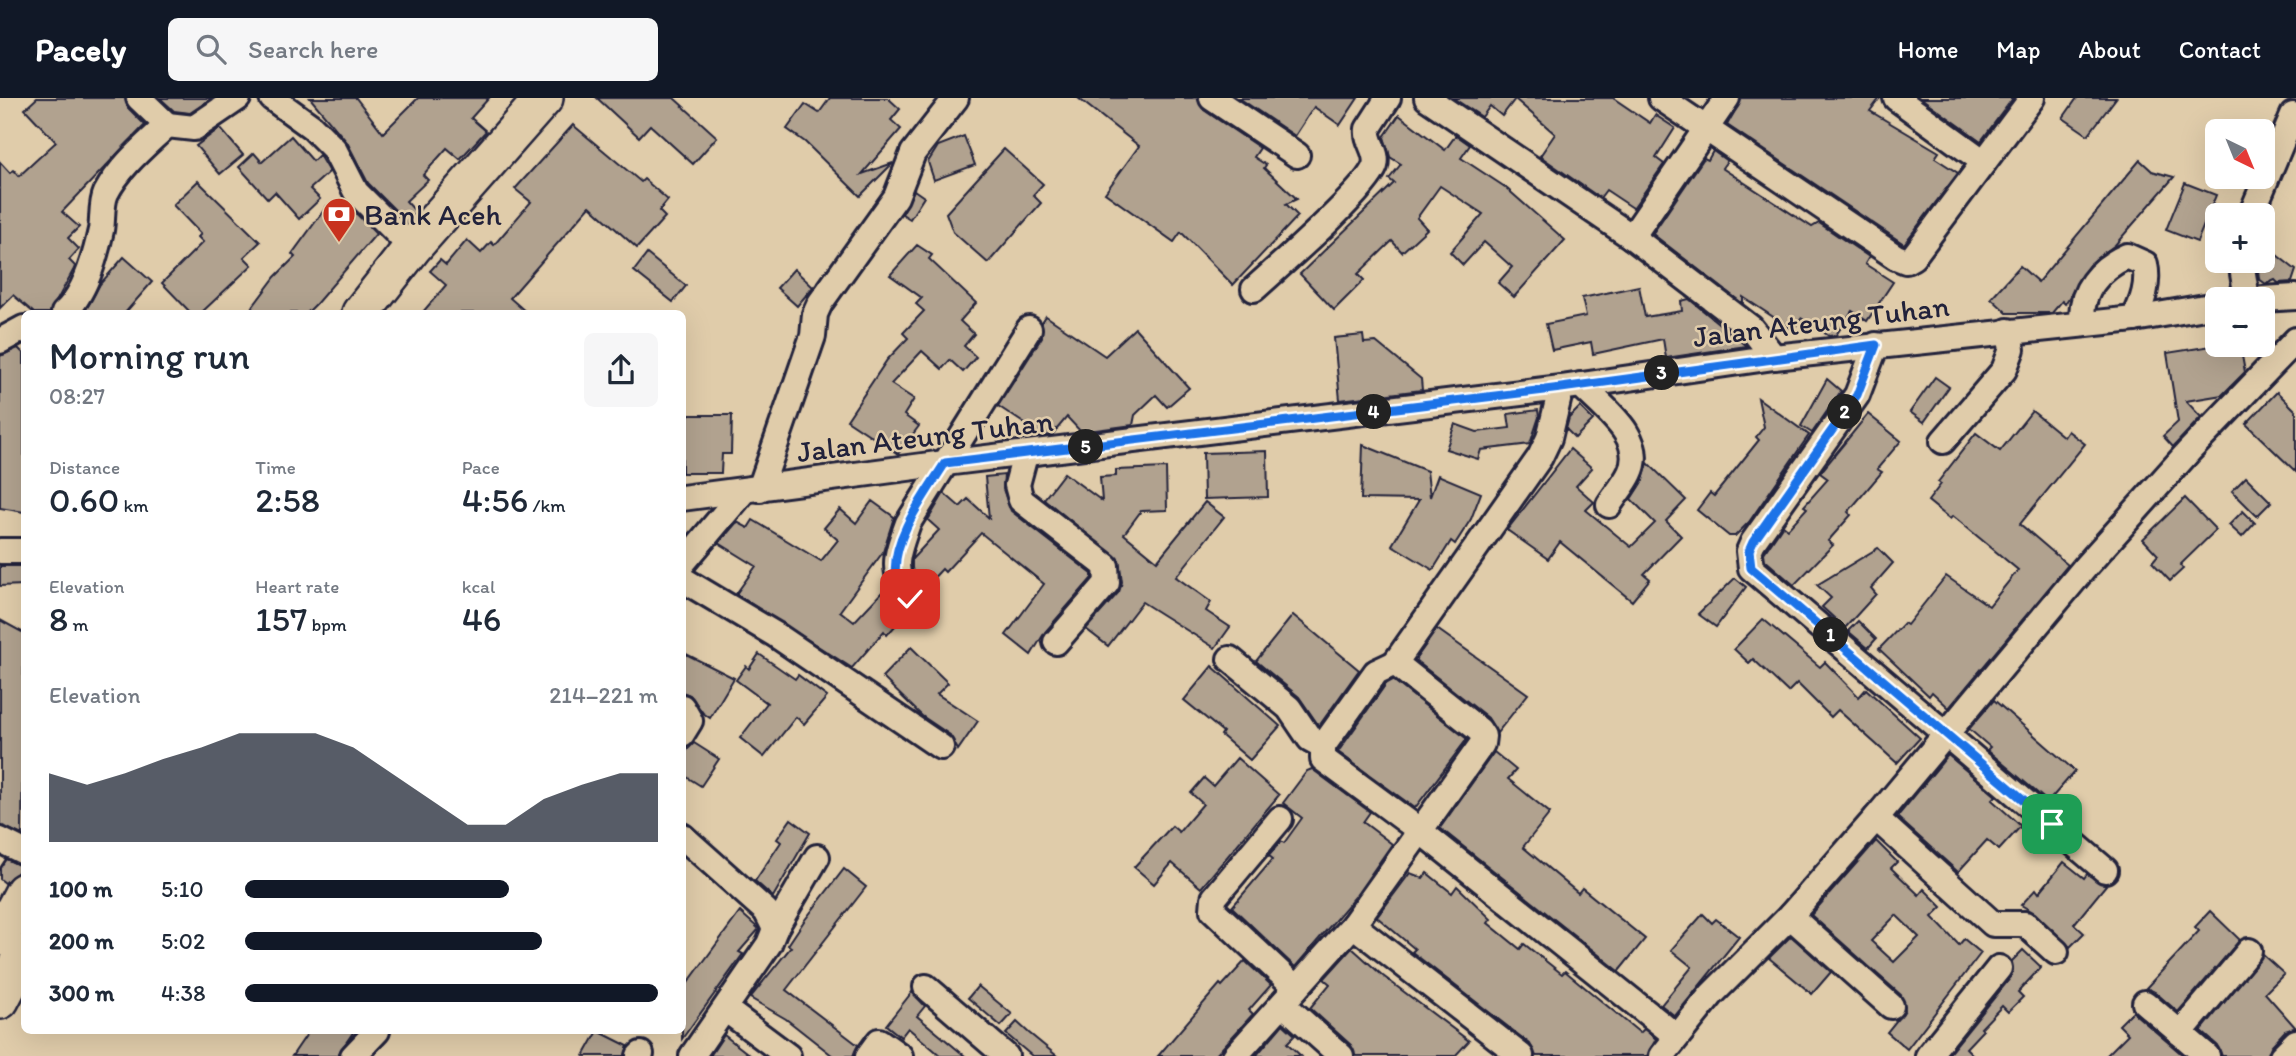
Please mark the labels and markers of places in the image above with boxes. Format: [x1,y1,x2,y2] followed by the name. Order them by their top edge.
[320,195,358,244] bank icon: Bank Aceh
[364,196,502,233] place label: Bank Aceh
[1644,356,1680,390] pin: 3
[1356,394,1392,430] pin: 4
[1828,394,1862,430] pin: 2
[1068,430,1104,464] pin: 5
[880,569,940,629] pin
[1814,618,1848,652] pin: 1
[2022,794,2082,854] pin

